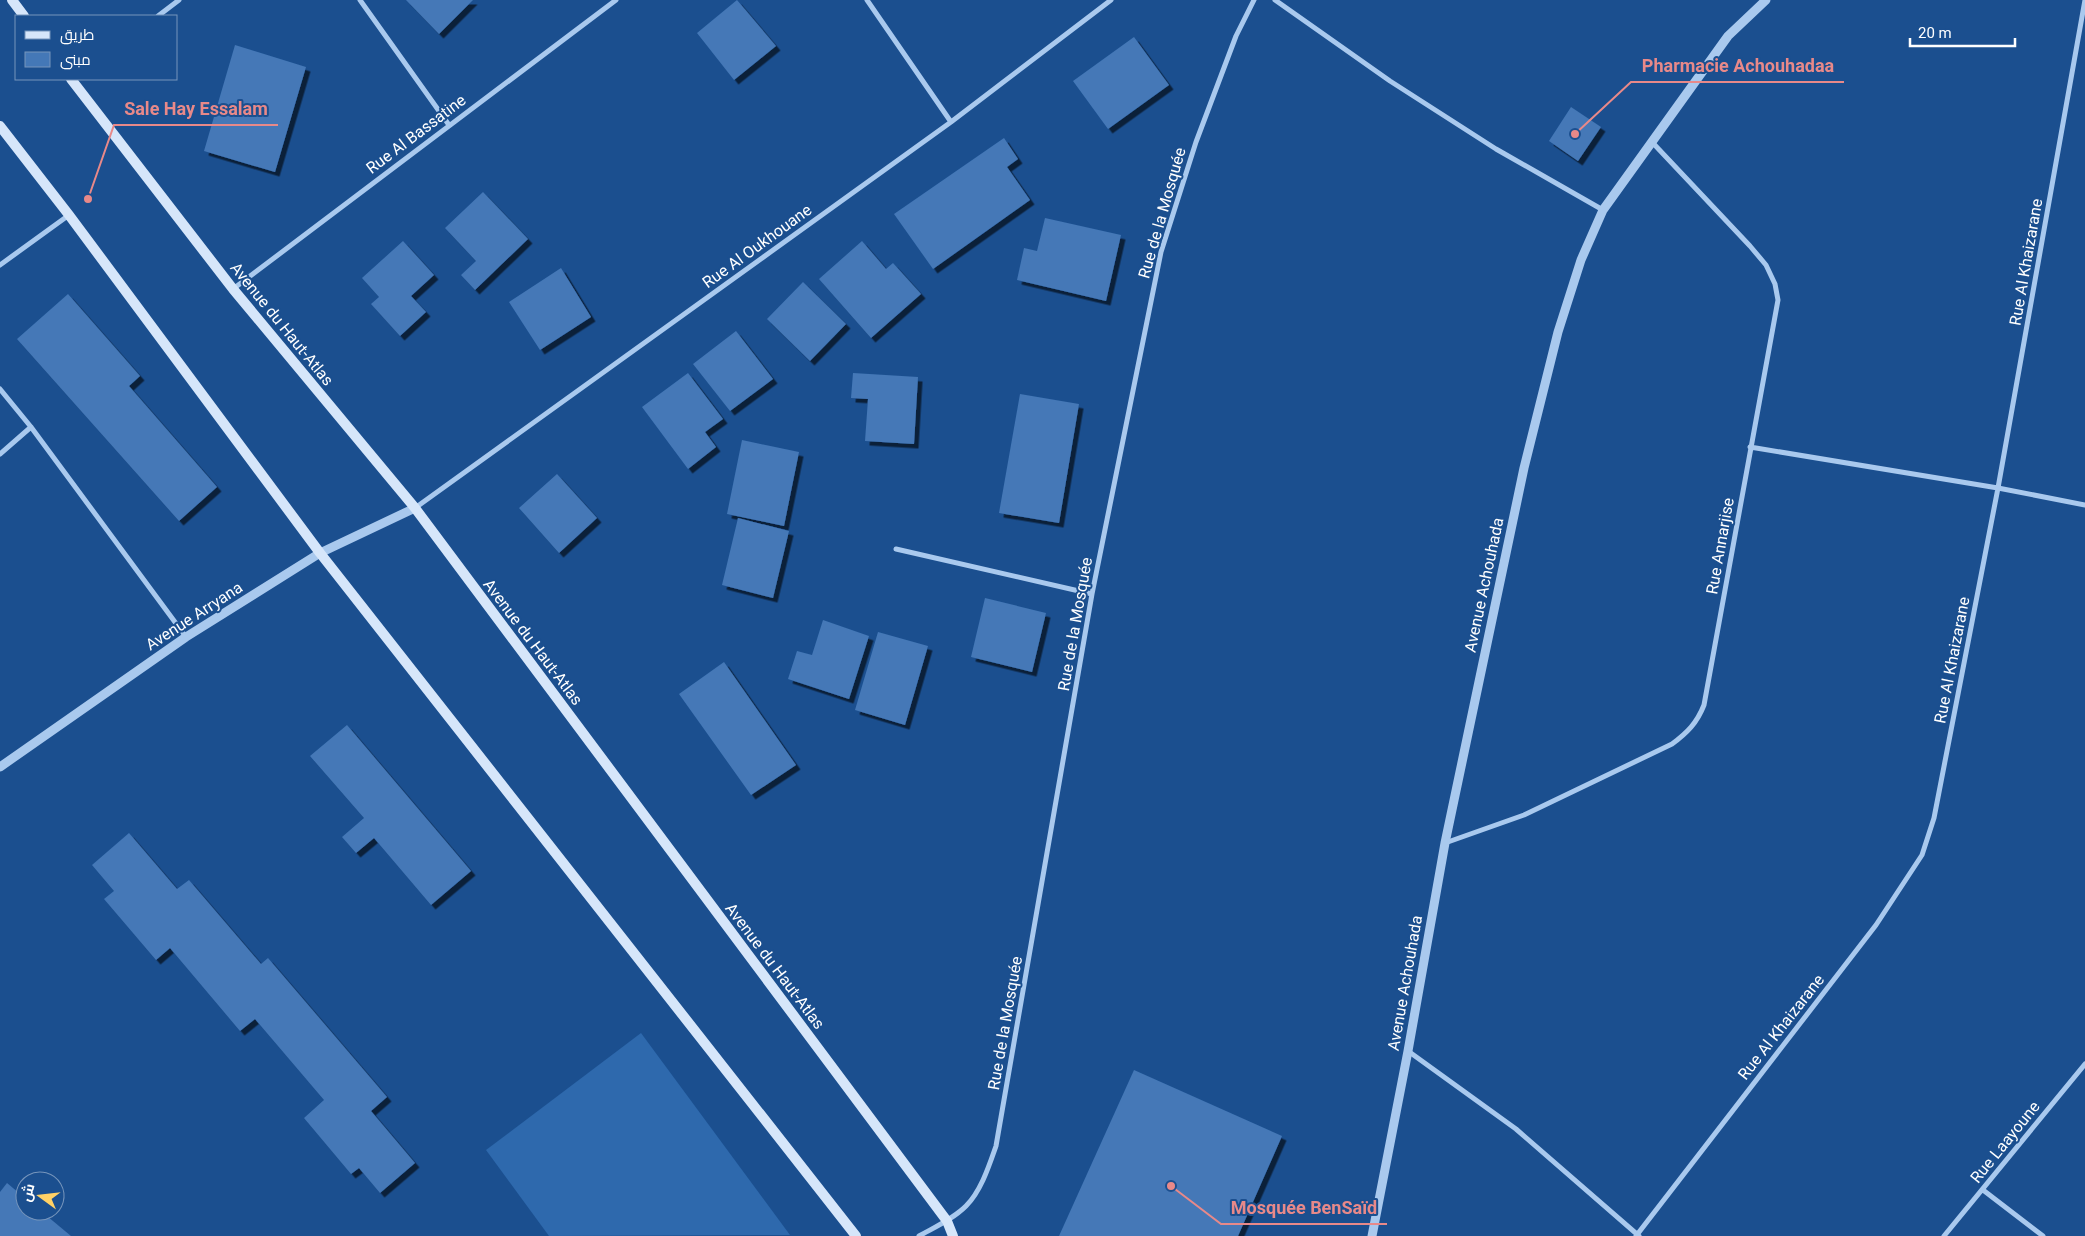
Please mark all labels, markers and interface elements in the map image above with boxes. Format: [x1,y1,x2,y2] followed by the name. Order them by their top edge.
[15,15,178,80] legend
[1910,15,2015,47] scale bar
[1918,24,1952,42] text: 20 m
[60,26,94,45] text: طريق
[1631,49,1844,82] callout: Pharmacie Achouhadaa
[60,51,91,70] text: مبنى
[1642,55,1835,76] text: Pharmacie Achouhadaa
[362,90,470,178] street label: Rue Al Bassatine
[114,92,278,125] callout: Sale Hay Essalam
[124,98,268,119] text: Sale Hay Essalam
[1134,145,1190,281] street label: Rue de la Mosquée
[2005,197,2047,327] street label: Rue Al Khaizarane
[699,200,815,292] street label: Rue Al Oukhouane
[226,259,338,389] street label: Avenue du Haut-Atlas
[1702,496,1738,596] street label: Rue Annarjise
[1460,516,1508,654] street label: Avenue Achouhada
[1054,556,1096,692] street label: Rue de la Mosquée
[479,575,587,709] street label: Avenue du Haut-Atlas
[142,578,246,654] street label: Avenue Arryana
[1930,595,1974,725] street label: Rue Al Khaizarane
[721,899,829,1033] street label: Avenue du Haut-Atlas
[1384,914,1426,1052] street label: Avenue Achouhada
[984,955,1026,1091] street label: Rue de la Mosquée
[1734,970,1828,1084] street label: Rue Al Khaizarane
[1966,1097,2044,1187] street label: Rue Laayoune
[15,1171,65,1221] north arrow
[17,1182,38,1204] text: ش
[1221,1191,1387,1224] callout: Mosquée BenSaïd
[1231,1197,1377,1218] text: Mosquée BenSaïd

